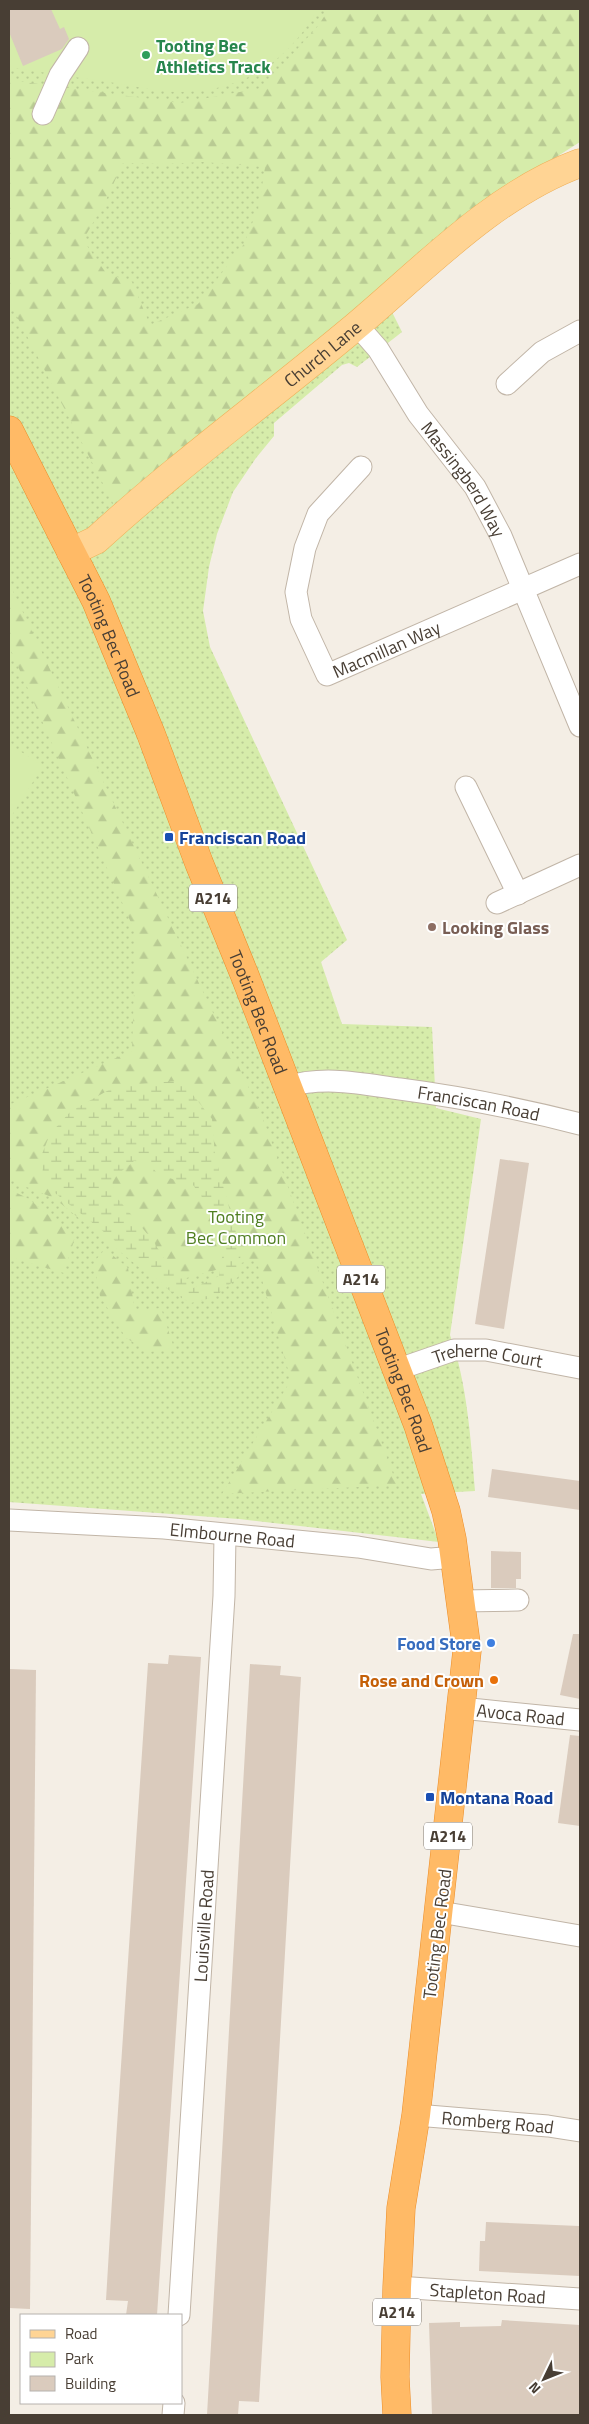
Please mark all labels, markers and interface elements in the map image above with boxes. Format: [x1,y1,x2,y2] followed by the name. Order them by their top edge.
[156,32,271,80] place label: Tooting Bec Athletics Track
[140,49,152,61] marker: Tooting Bec Athletics Track
[278,314,367,393] street label: Church Lane
[415,415,513,542] street label: Massingberd Way
[71,570,148,701] street label: Tooting Bec Road
[328,613,445,685] street label: Macmillan Way
[179,824,306,851] place label: Franciscan Road
[163,831,175,843] marker: Franciscan Road
[189,884,237,911] road number: A214
[442,914,549,941] place label: Looking Glass
[426,921,438,933] marker: Looking Glass
[222,946,295,1078] street label: Tooting Bec Road
[416,1078,542,1127] street label: Franciscan Road
[186,1203,286,1251] park label: Tooting Bec Common
[337,1266,385,1292] road number: A214
[368,1324,439,1456] street label: Tooting Bec Road
[428,1337,546,1374] street label: Treherne Court
[169,1515,296,1554] street label: Elmbourne Road
[397,1630,481,1657] place label: Food Store
[485,1637,497,1649] marker: Food Store
[359,1667,484,1694] place label: Rose and Crown
[488,1674,500,1686] marker: Rose and Crown
[475,1696,566,1732] street label: Avoca Road
[440,1784,553,1811] place label: Montana Road
[424,1791,436,1803] marker: Montana Road
[424,1822,472,1850] road number: A214
[416,1867,458,2001] street label: Tooting Bec Road
[186,1869,220,1983] street label: Louisville Road
[441,2104,556,2140] street label: Romberg Road
[429,2276,547,2310] street label: Stapleton Road
[373,2298,421,2326] road number: A214
[20,2314,182,2404] legend
[65,2322,97,2345] text: Road
[65,2347,94,2370] text: Park
[519,2354,569,2404] north arrow
[65,2372,116,2395] text: Building
[523,2377,545,2399] text: N

